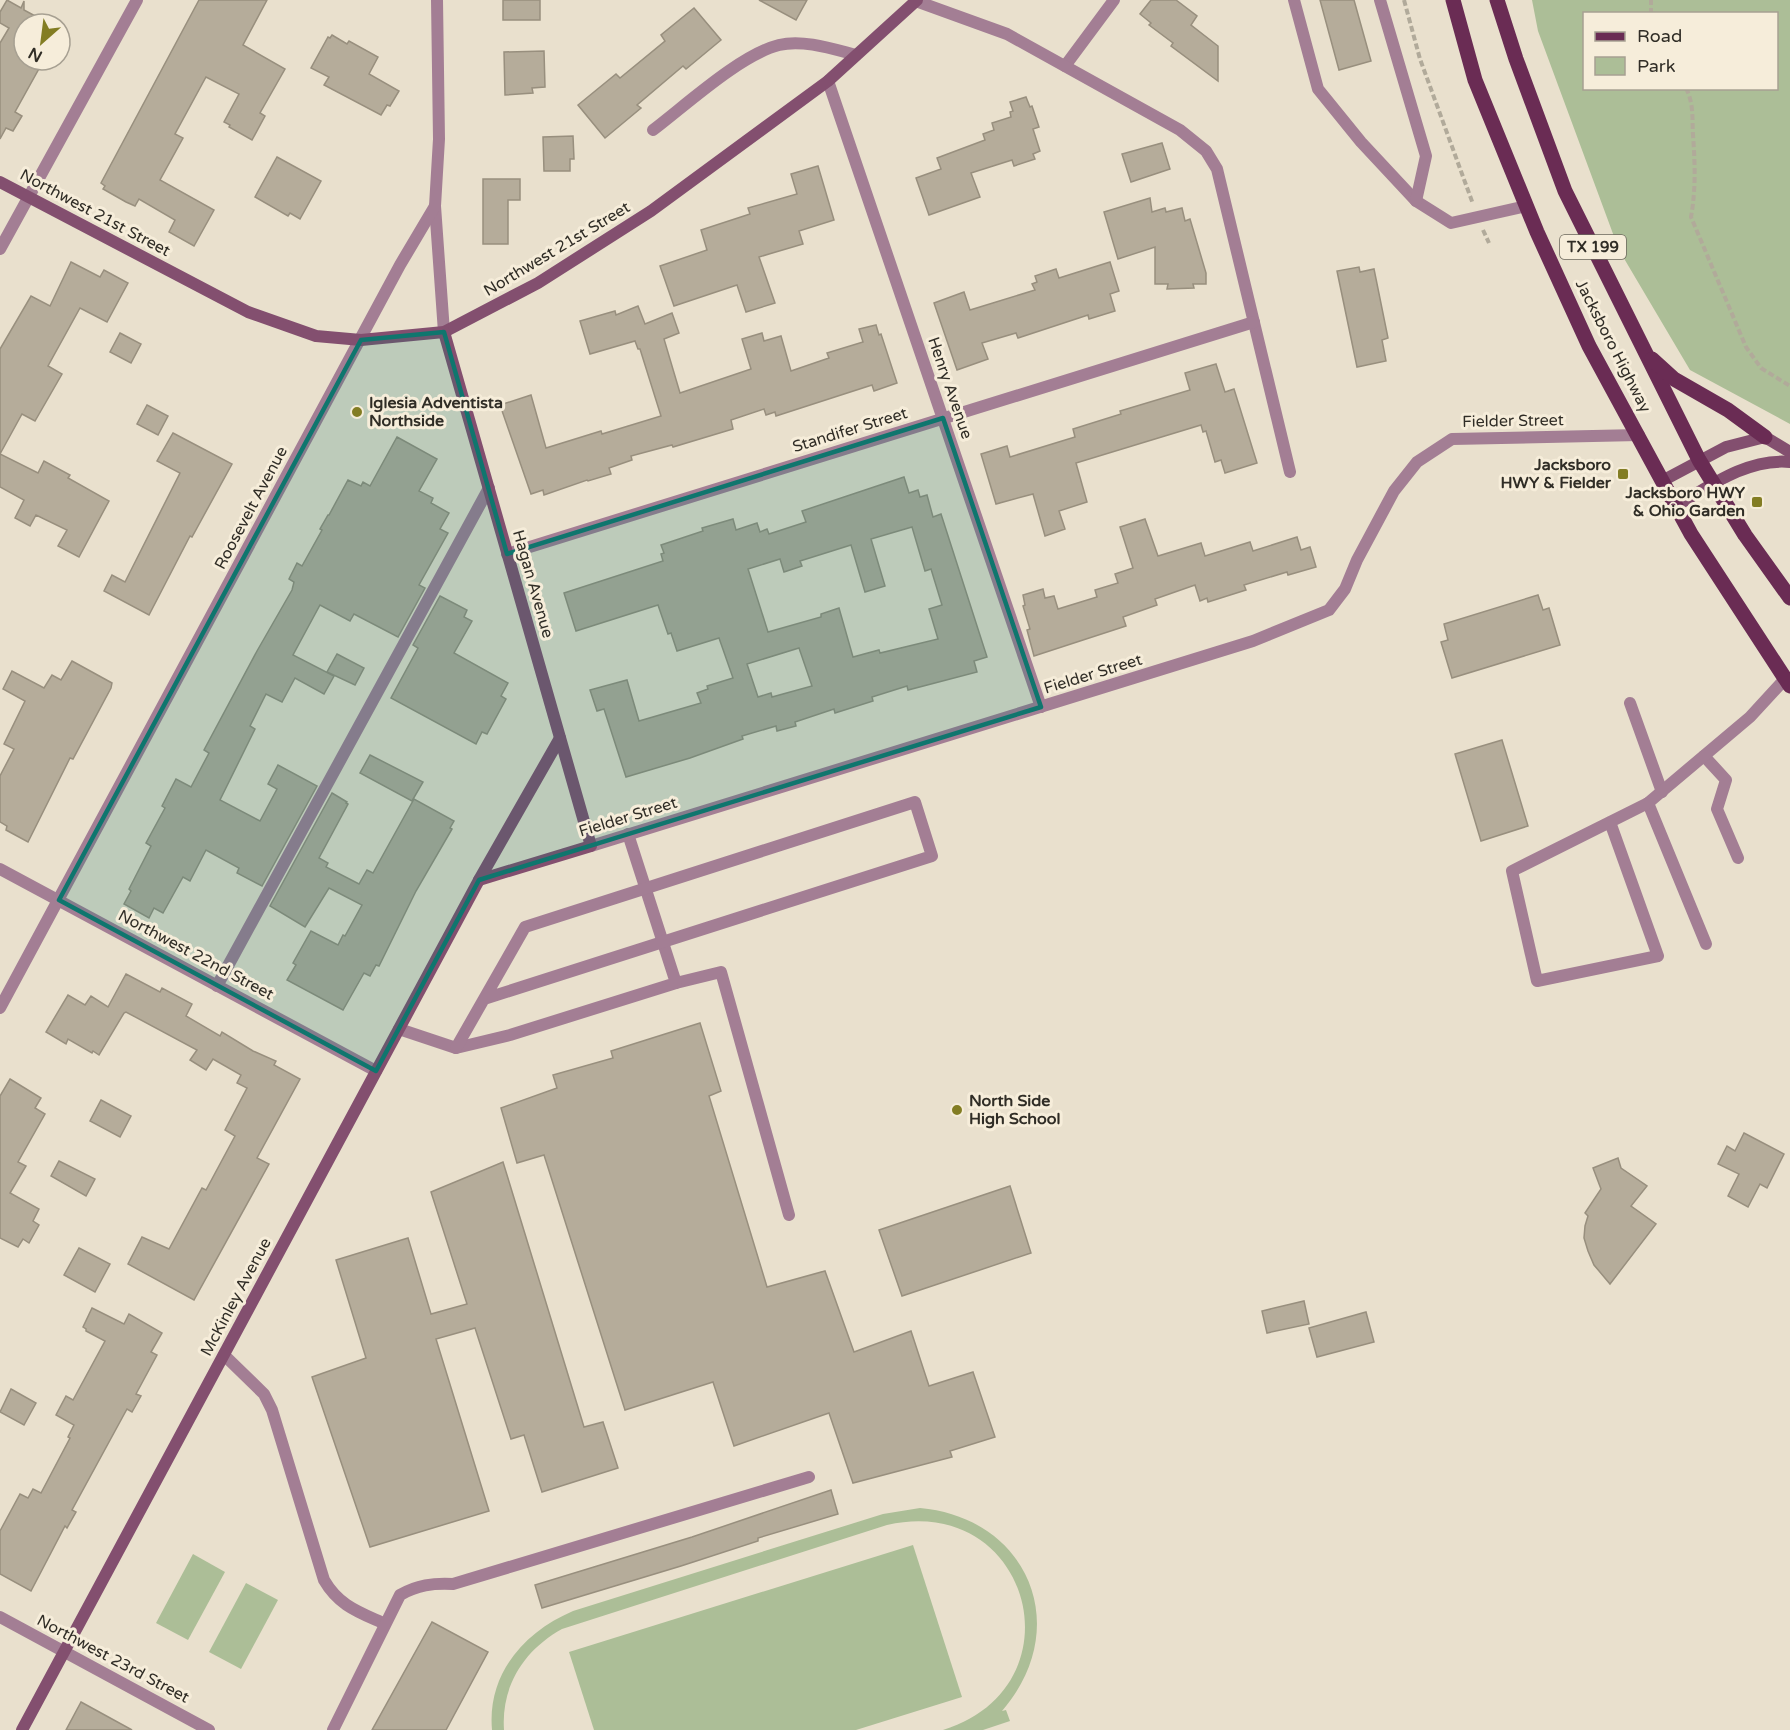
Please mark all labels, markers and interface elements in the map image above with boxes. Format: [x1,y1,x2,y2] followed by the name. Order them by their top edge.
[12,12,72,72] north arrow
[1583,12,1778,90] legend
[1637,25,1682,47] text: Road
[25,43,46,66] text: N
[1637,55,1676,77] text: Park
[16,165,174,261] street label: Northwest 21st Street
[480,197,634,301] street label: Northwest 21st Street
[1560,235,1626,259] road number: TX 199
[1571,276,1655,416] street label: Jacksboro Highway
[923,334,977,442] street label: Henry Avenue
[369,393,503,431] place label: Iglesia Adventista Northside
[790,403,910,457] street label: Standifer Street
[350,405,364,419] marker: Iglesia Adventista Northside
[1462,410,1564,432] street label: Fielder Street
[210,443,292,573] street label: Roosevelt Avenue
[1500,455,1612,493] place label: Jacksboro HWY & Fielder
[1616,467,1630,481] marker: Jacksboro HWY & Fielder
[1624,483,1746,521] place label: Jacksboro HWY & Ohio Garden
[1750,495,1764,509] marker: Jacksboro HWY & Ohio Garden
[508,528,558,640] street label: Hagan Avenue
[1041,650,1145,698] street label: Fielder Street
[576,793,680,841] street label: Fielder Street
[115,905,277,1005] street label: Northwest 22nd Street
[969,1091,1060,1129] place label: North Side High School
[950,1103,964,1117] marker: North Side High School
[196,1234,276,1360] street label: McKinley Avenue
[33,1610,193,1708] street label: Northwest 23rd Street

